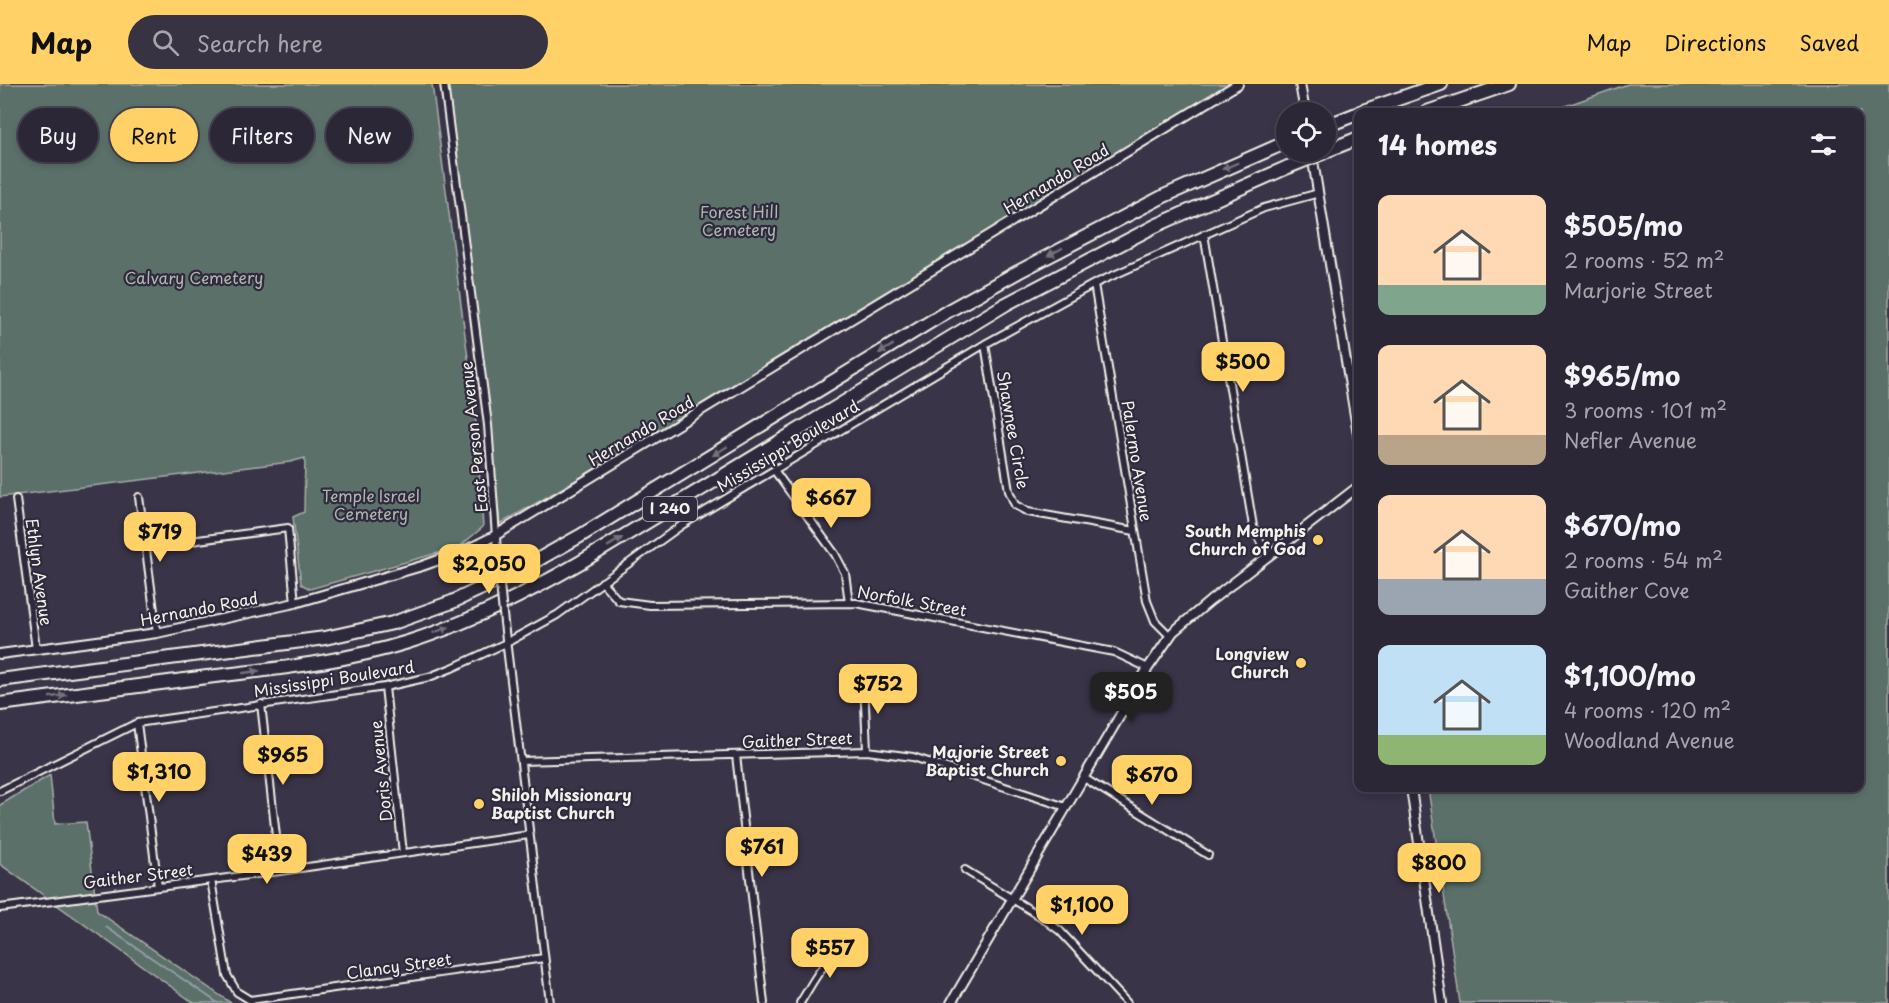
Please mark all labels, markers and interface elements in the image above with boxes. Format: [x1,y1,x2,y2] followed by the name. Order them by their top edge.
[128,15,548,69] search box
[30,21,92,64] text: Map
[149,26,182,59] icon: search
[197,26,323,59] text: Search here
[1586,26,1631,58] text: Map
[1664,26,1766,58] text: Directions
[1799,26,1859,58] text: Saved
[1276,102,1336,162] map controls
[1276,102,1336,162] button: locate
[18,108,98,162] chip: Buy
[110,108,198,162] chip: Rent
[210,108,314,162] chip: Filters
[326,108,412,162] chip: New
[1378,125,1497,164] text: 14 homes
[1807,128,1840,161] icon: filters
[998,137,1113,219] street label: Hernando Road
[1221,161,1239,171] one-way arrow
[700,199,778,241] park label: Forest Hill Cemetery
[1564,206,1683,245] text: $505/mo
[1426,219,1498,291] icon: home
[1564,245,1724,275] text: 2 rooms · 52 m²
[1047,247,1064,257] one-way arrow
[125,265,263,289] park label: Calvary Cemetery
[1564,275,1713,305] text: Marjorie Street
[1207,342,1279,393] pin: $500
[878,343,894,354] one-way arrow
[1216,346,1270,376] text: $500
[1564,356,1680,395] text: $965/mo
[453,360,493,514] street label: East Person Avenue
[992,369,1036,491] street label: Shawnee Circle
[1426,369,1498,441] icon: home
[583,389,698,471] street label: Hernando Road
[712,393,863,497] street label: Mississippi Boulevard
[1564,395,1727,425] text: 3 rooms · 101 m²
[1117,399,1159,523] street label: Palermo Avenue
[1564,425,1697,455] text: Nefler Avenue
[712,445,728,456] one-way arrow
[795,478,867,529] pin: $667
[806,482,856,512] text: $667
[322,483,420,525] park label: Temple Israel Cemetery
[643,497,697,521] road number: I 240
[1564,506,1681,545] text: $670/mo
[124,512,196,563] pin: $719
[138,516,182,546] text: $719
[21,517,59,627] street label: Ethlyn Avenue
[1185,518,1306,560] place label: South Memphis Church of God
[1426,519,1498,591] icon: home
[1311,533,1325,547] marker: South Memphis Church of God
[607,536,623,547] one-way arrow
[440,544,538,595] pin: $2,050
[1564,545,1723,575] text: 2 rooms · 54 m²
[452,548,526,578] text: $2,050
[1564,575,1689,605] text: Gaither Cove
[856,579,969,622] street label: Norfolk Street
[138,585,260,631] street label: Hernando Road
[432,624,450,634] one-way arrow
[1216,641,1289,683] place label: Longview Church
[252,653,416,703] street label: Mississippi Boulevard
[1294,656,1308,670] marker: Longview Church
[1564,656,1696,695] text: $1,100/mo
[842,664,914,715] pin: $752
[242,667,261,677] one-way arrow
[853,668,903,698] text: $752
[1426,669,1498,741] icon: home
[1095,672,1167,723] pin: $505
[1104,676,1158,706] text: $505
[49,692,68,701] one-way arrow
[1564,695,1731,725] text: 4 rooms · 120 m²
[363,719,397,823] street label: Doris Avenue
[741,725,853,753] street label: Gaither Street
[1564,725,1735,755] text: Woodland Avenue
[247,735,319,786] pin: $965
[257,739,309,769] text: $965
[925,739,1049,781] place label: Majorie Street Baptist Church
[110,752,208,803] pin: $1,310
[1054,754,1068,768] marker: Majorie Street Baptist Church
[1116,755,1188,806] pin: $670
[127,756,191,786] text: $1,310
[1126,759,1178,789] text: $670
[491,782,631,824] place label: Shiloh Missionary Baptist Church
[472,797,486,811] marker: Shiloh Missionary Baptist Church
[726,827,798,878] pin: $761
[740,831,784,861] text: $761
[231,834,303,885] pin: $439
[242,838,292,868] text: $439
[1403,843,1475,894] pin: $800
[1412,847,1466,877] text: $800
[82,856,194,894] street label: Gaither Street
[1033,885,1131,936] pin: $1,100
[1050,889,1114,919] text: $1,100
[794,928,866,979] pin: $557
[805,932,855,962] text: $557
[345,946,453,984] street label: Clancy Street

